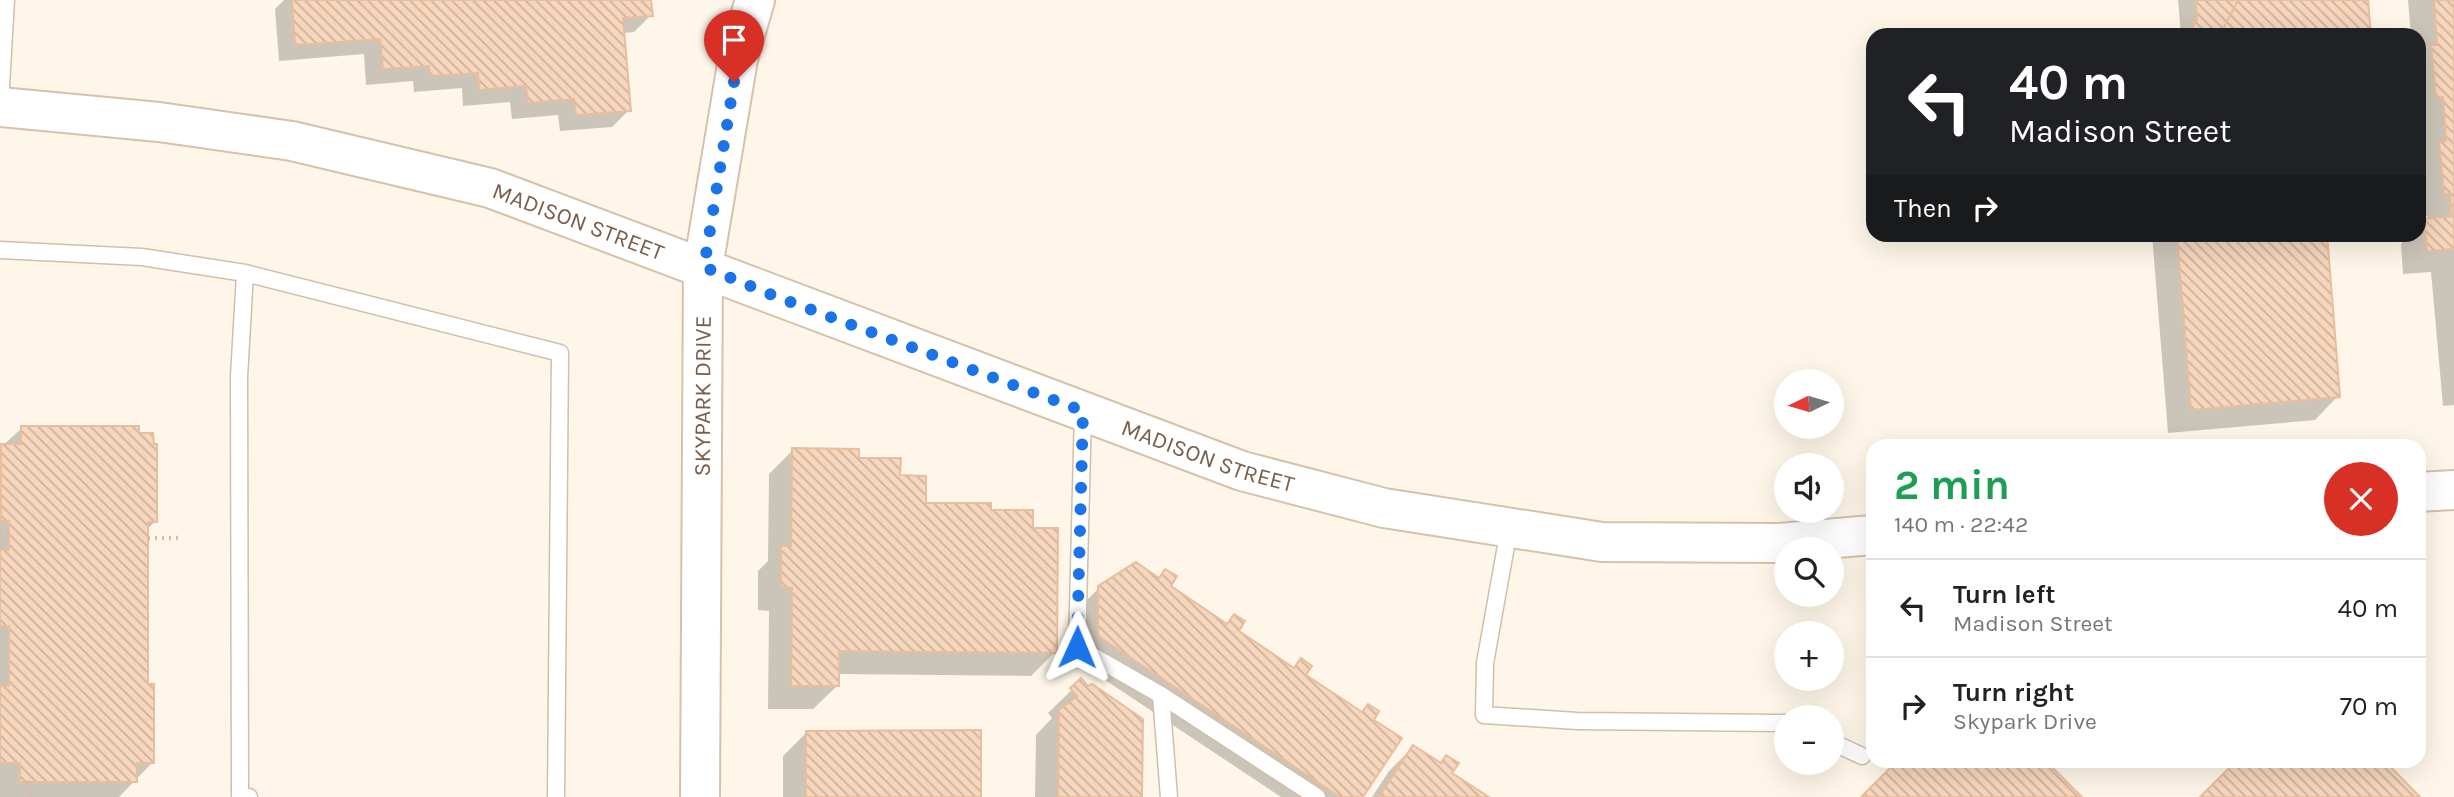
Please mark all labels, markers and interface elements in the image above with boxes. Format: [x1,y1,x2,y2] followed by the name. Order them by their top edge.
[704,10,764,82] pin
[715,21,753,59] icon: arrive
[2009,54,2128,111] text: 40 m
[1894,56,1985,147] icon: left
[2009,113,2231,150] text: Madison Street
[489,177,668,266] street label: MADISON STREET
[1966,189,2004,227] icon: right
[1894,193,1952,224] text: Then
[688,316,716,476] street label: SKYPARK DRIVE
[1774,369,1844,439] north arrow
[1774,369,1844,775] map controls
[1118,413,1298,498] street label: MADISON STREET
[1774,453,1844,523] button: sound
[1894,460,2010,510] text: 2 min
[2324,462,2398,536] button: close
[1894,511,2028,538] text: 140 m · 22:42
[1774,537,1844,607] button: search
[1953,579,2055,610] text: Turn left
[1894,589,1932,627] icon: left
[2338,593,2398,624] text: 40 m
[1040,610,1114,684] position arrow
[1953,610,2113,637] text: Madison Street
[1774,621,1844,691] button: +
[1953,677,2074,708] text: Turn right
[1894,687,1932,725] icon: right
[2340,691,2398,722] text: 70 m
[1774,705,1844,775] button: −
[1953,708,2097,735] text: Skypark Drive

